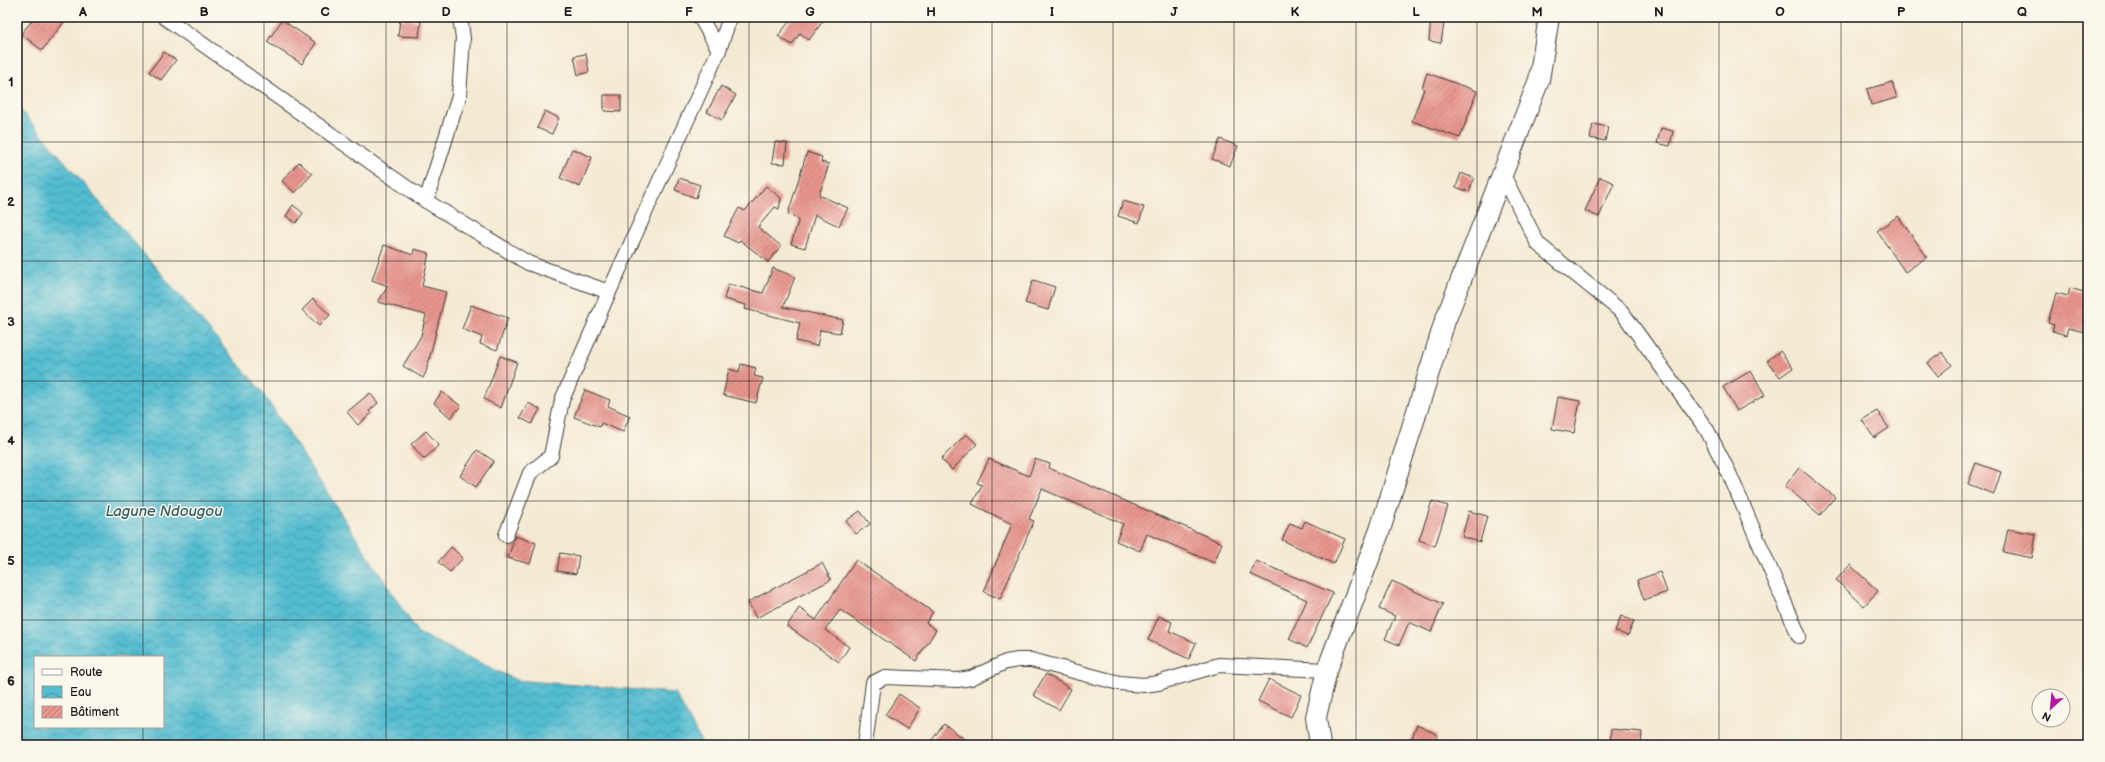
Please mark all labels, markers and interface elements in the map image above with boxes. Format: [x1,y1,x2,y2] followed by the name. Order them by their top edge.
[78,4,87,20] text: A
[199,4,209,20] text: B
[320,4,330,20] text: C
[441,4,451,20] text: D
[564,4,573,20] text: E
[685,4,693,20] text: F
[805,4,815,20] text: G
[926,4,936,20] text: H
[1050,4,1054,20] text: I
[1170,4,1178,20] text: J
[1291,4,1300,20] text: K
[1412,4,1420,20] text: L
[1531,4,1543,20] text: M
[1654,4,1664,20] text: N
[1775,4,1785,20] text: O
[1897,4,1906,20] text: P
[2017,4,2027,20] text: Q
[8,74,14,90] text: 1
[7,194,15,210] text: 2
[7,314,15,330] text: 3
[7,433,15,449] text: 4
[105,502,223,521] water label: Lagune Ndougou
[7,553,15,569] text: 5
[34,656,164,728] legend
[70,665,102,680] text: Route
[7,673,15,689] text: 6
[70,685,91,700] text: Eau
[2031,688,2071,728] north arrow
[70,705,119,720] text: Bâtiment
[2040,709,2053,724] text: N

